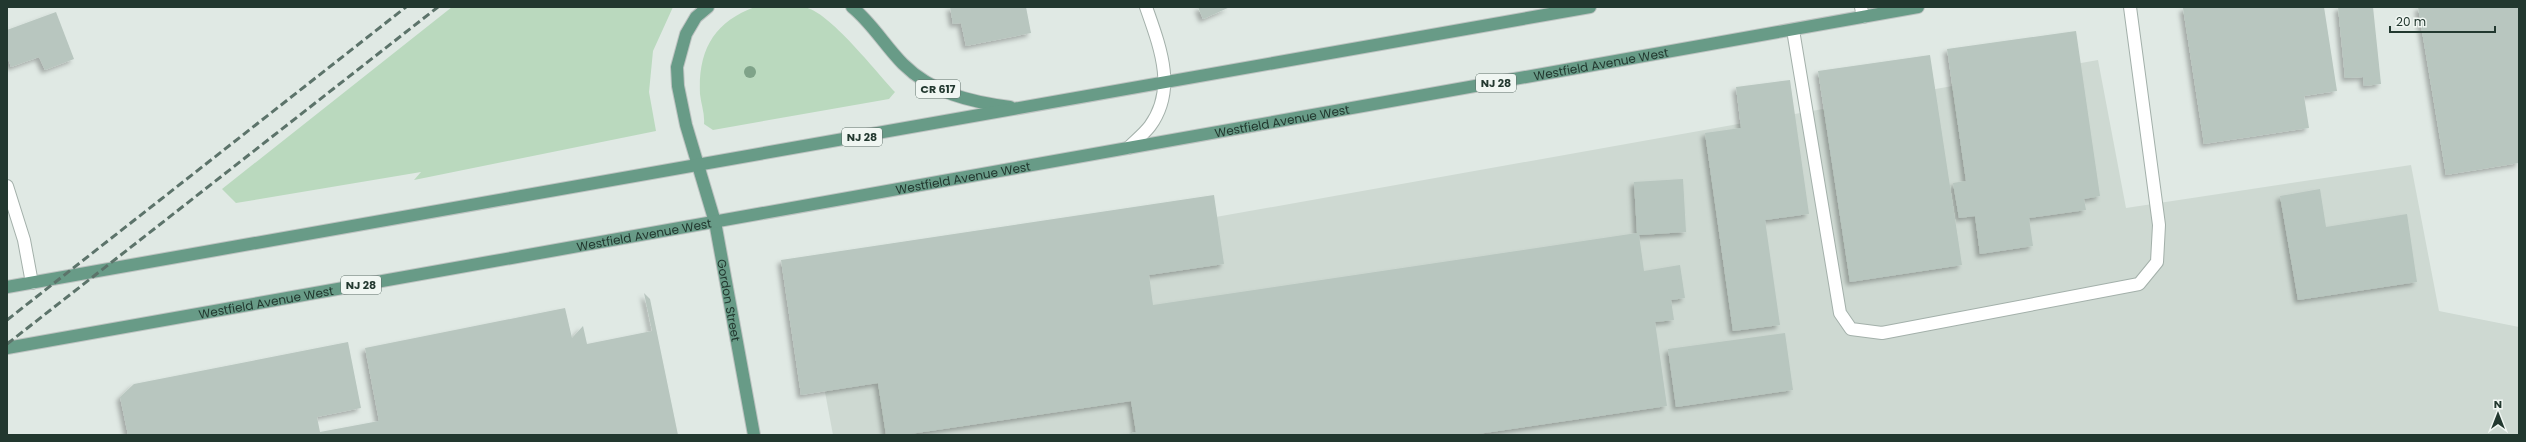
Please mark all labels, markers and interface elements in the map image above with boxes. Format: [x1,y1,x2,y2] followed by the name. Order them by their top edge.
[2390,8,2495,34] scale bar
[2396,13,2426,30] text: 20 m
[1532,43,1670,84] street label: Westfield Avenue West
[1476,74,1516,92] road number: NJ 28
[916,80,960,98] road number: CR 617
[1213,100,1351,141] street label: Westfield Avenue West
[842,128,882,146] road number: NJ 28
[894,157,1032,198] street label: Westfield Avenue West
[575,214,713,255] street label: Westfield Avenue West
[713,258,745,343] street label: Gordon Street
[341,276,381,294] road number: NJ 28
[197,281,335,322] street label: Westfield Avenue West
[2478,394,2518,434] north arrow
[2494,396,2502,412] text: N

